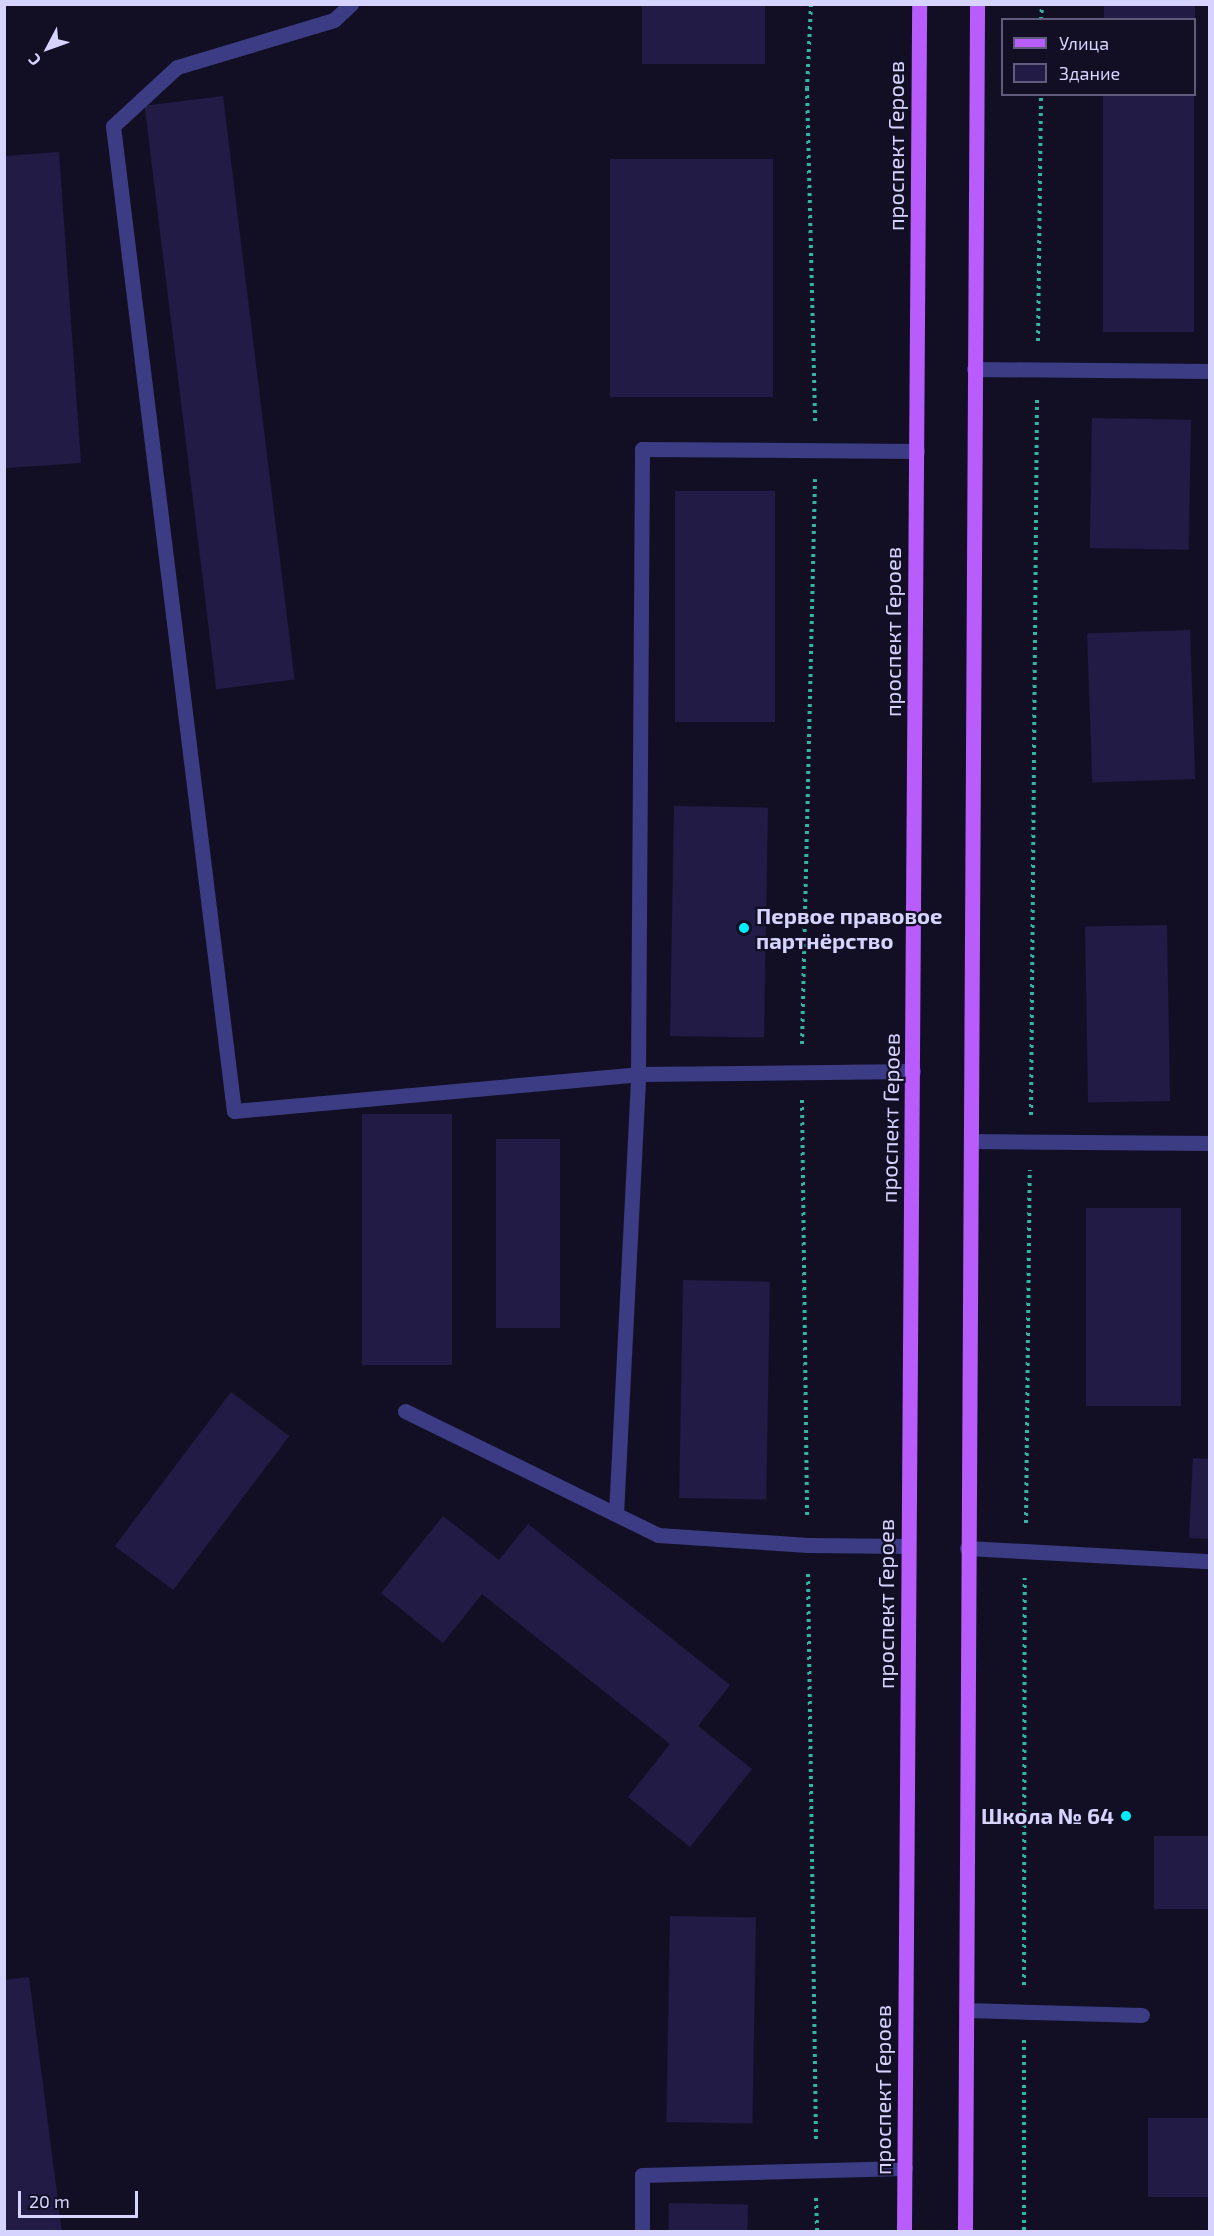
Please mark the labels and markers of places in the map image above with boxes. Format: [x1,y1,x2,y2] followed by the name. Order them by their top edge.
[756,902,942,954] place label: Первое правовое партнёрство
[737,921,751,935] marker: Первое правовое партнёрство
[981,1803,1114,1829] place label: Школа № 64
[1119,1809,1133,1823] marker: Школа № 64

